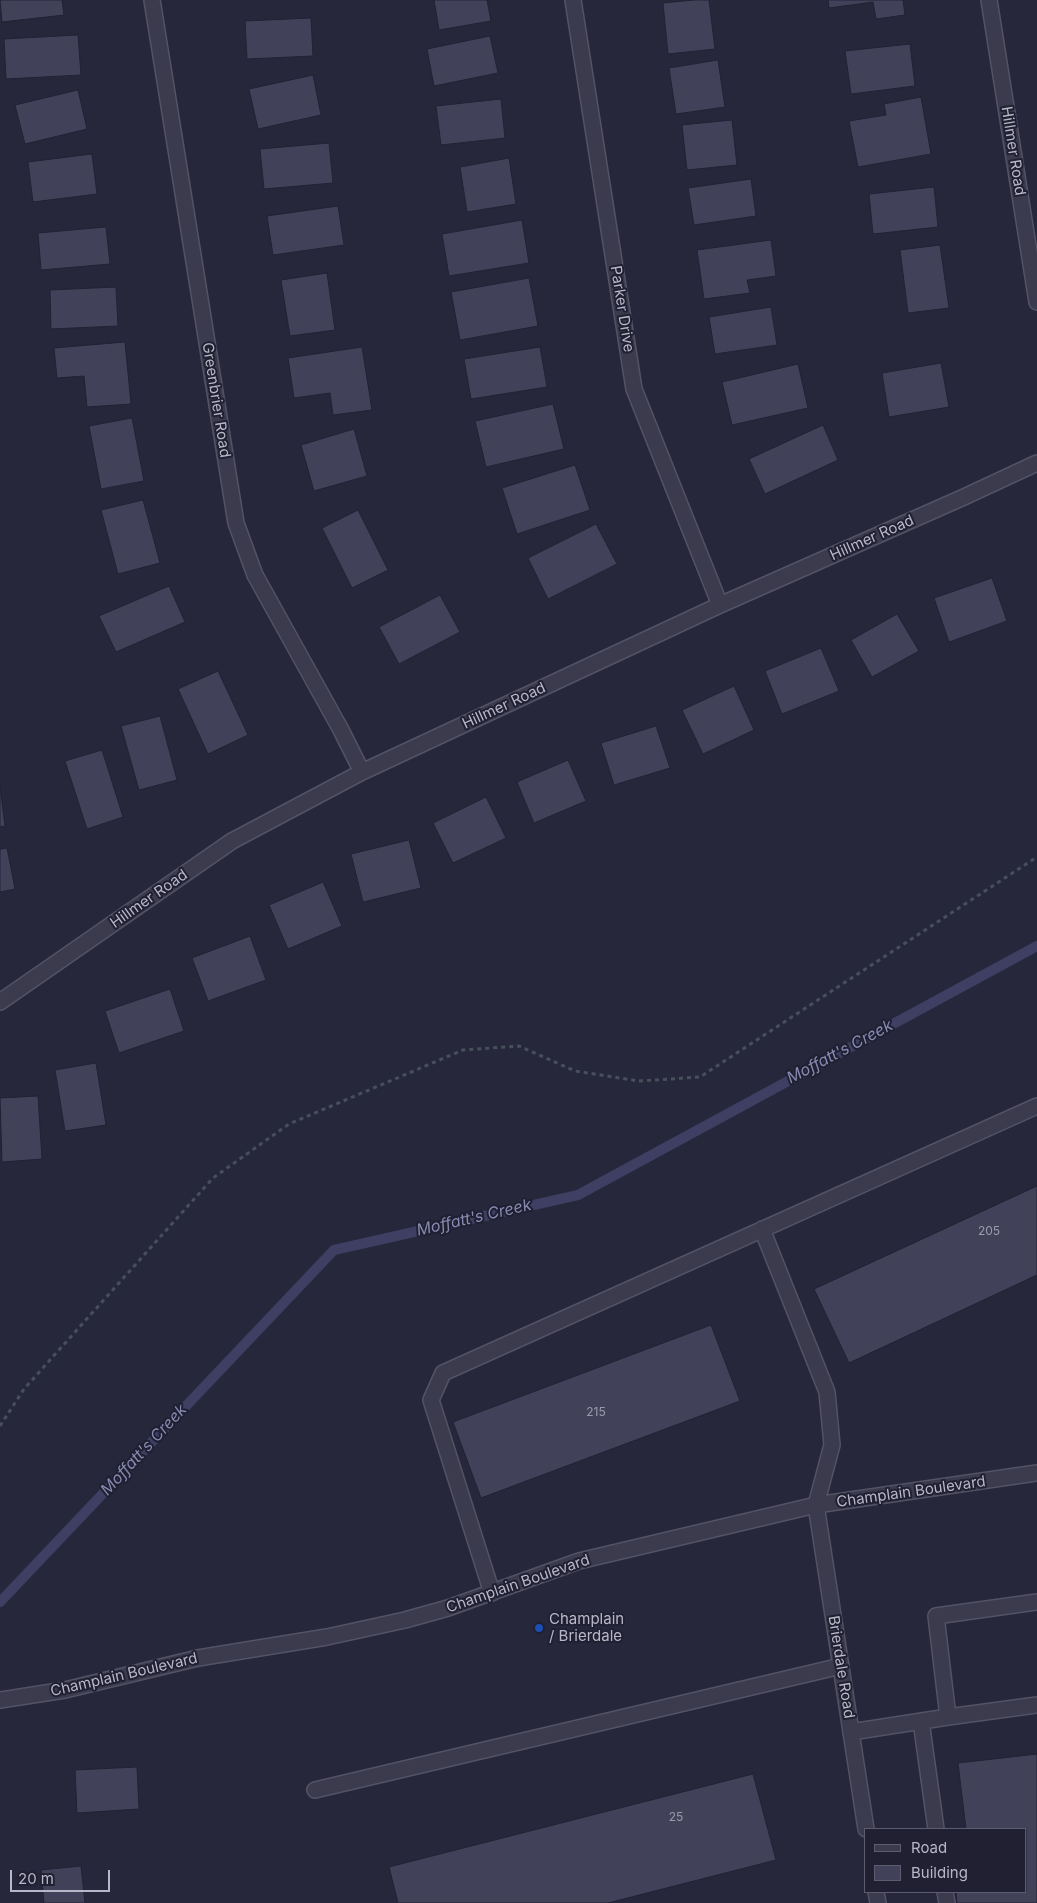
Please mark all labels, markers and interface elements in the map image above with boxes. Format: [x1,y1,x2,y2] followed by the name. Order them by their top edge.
[997,105,1029,197] street label: Hillmer Road
[606,264,638,354] street label: Parker Drive
[198,341,234,459] street label: Greenbrier Road
[827,511,917,565] street label: Hillmer Road
[459,679,549,733] street label: Hillmer Road
[107,866,191,932] street label: Hillmer Road
[784,1016,896,1088] water label: Moffatt's Creek
[415,1195,533,1241] water label: Moffatt's Creek
[978,1224,1000,1238] house number: 205
[97,1401,191,1499] water label: Moffatt's Creek
[586,1405,606,1419] house number: 215
[835,1473,987,1511] street label: Champlain Boulevard
[444,1551,592,1617] street label: Champlain Boulevard
[549,1610,624,1645] place label: Champlain / Brierdale
[824,1614,858,1720] street label: Brierdale Road
[533,1622,545,1634] marker: Champlain / Brierdale
[49,1649,199,1701] street label: Champlain Boulevard
[669,1810,683,1824] house number: 25
[864,1828,1027,1893] legend
[911,1838,947,1857] text: Road
[12,1860,112,1892] scale bar
[911,1863,968,1882] text: Building
[18,1869,54,1888] text: 20 m

